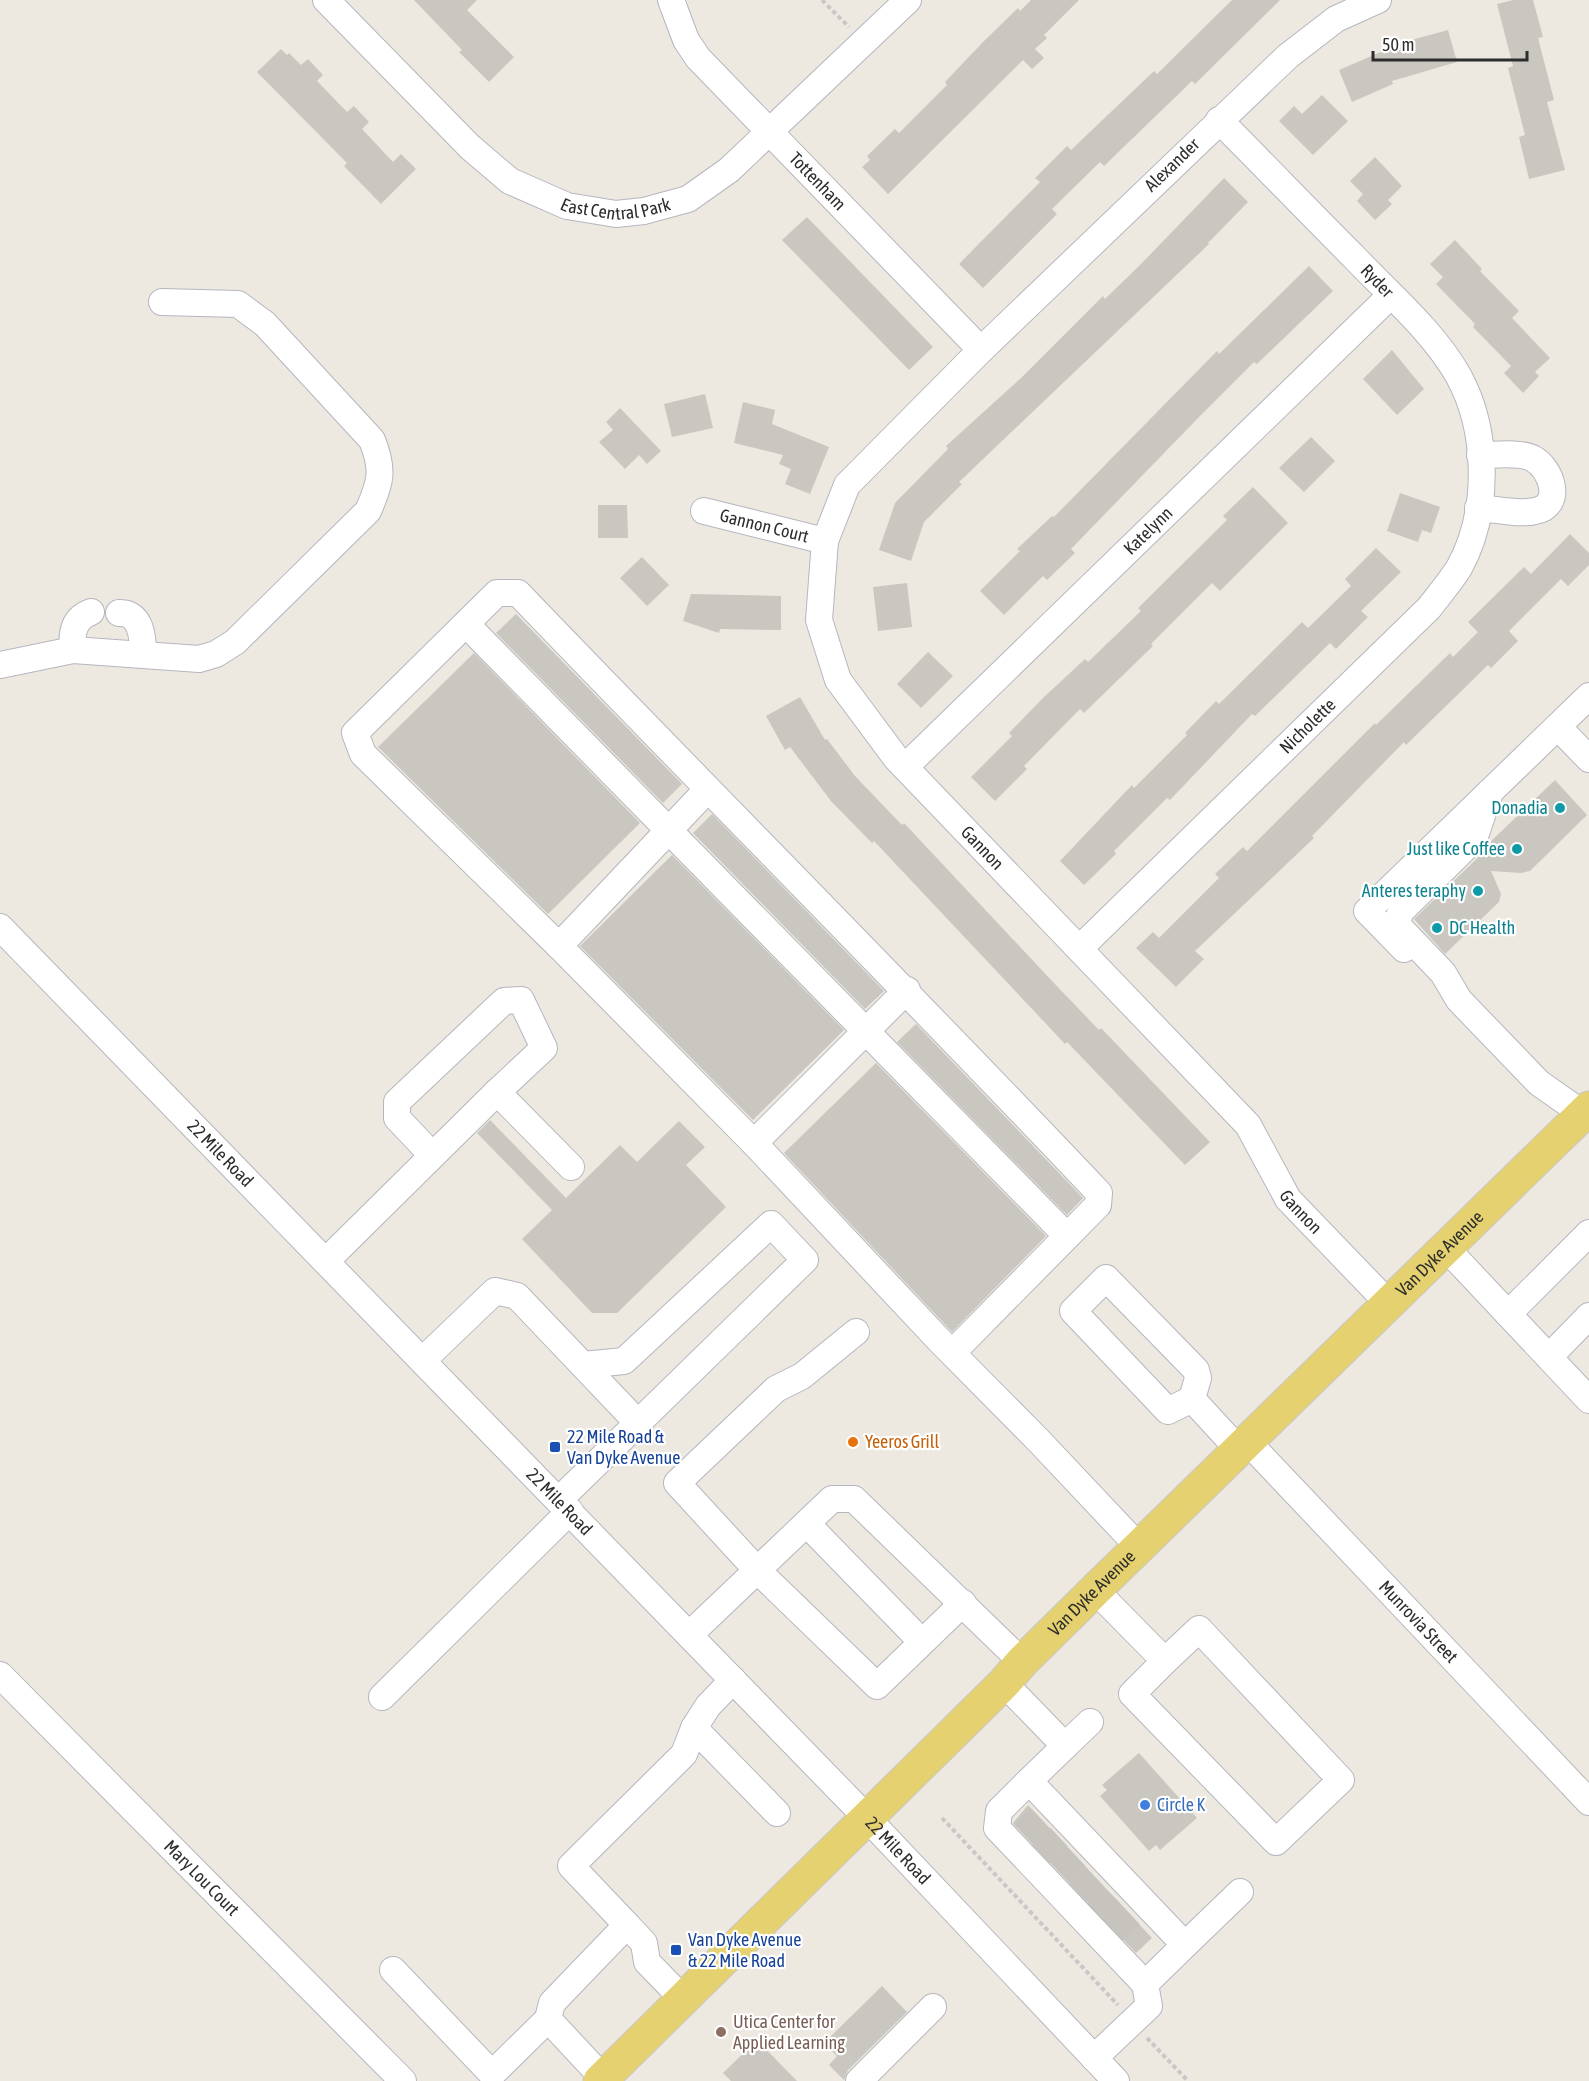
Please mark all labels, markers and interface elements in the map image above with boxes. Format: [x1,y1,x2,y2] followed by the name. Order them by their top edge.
[1373,24,1528,62] scale bar
[1382,34,1414,55] text: 50 m
[1140,133,1204,196] street label: Alexander
[785,148,851,214] street label: Tottenham
[558,193,673,224] street label: East Central Park
[1357,260,1399,302] street label: Ryder
[1119,502,1177,559] street label: Katelynn
[718,504,811,547] street label: Gannon Court
[1275,694,1340,758] street label: Nicholette
[1491,797,1548,818] place label: Donadia
[1553,801,1567,815] marker: Donadia
[957,821,1008,874] street label: Gannon
[1407,838,1505,859] place label: Just like Coffee
[1510,842,1524,856] marker: Just like Coffee
[1362,880,1466,901] place label: Anteres teraphy
[1471,884,1485,898] marker: Anteres teraphy
[1449,917,1515,938] place label: DC Health
[1430,921,1444,935] marker: DC Health
[183,1115,258,1191] street label: 22 Mile Road
[1275,1186,1327,1238] street label: Gannon
[1391,1206,1487,1300] street label: Van Dyke Avenue
[567,1426,680,1468] place label: 22 Mile Road & Van Dyke Avenue
[865,1431,940,1452] place label: Yeeros Grill
[846,1435,860,1449] marker: Yeeros Grill
[548,1440,562,1454] marker: 22 Mile Road & Van Dyke Avenue
[522,1464,597,1539] street label: 22 Mile Road
[1044,1546,1140,1640] street label: Van Dyke Avenue
[1375,1576,1462,1667] street label: Munrovia Street
[1157,1794,1205,1815] place label: Circle K
[1138,1798,1152,1812] marker: Circle K
[861,1812,935,1888] street label: 22 Mile Road
[160,1836,244,1920] street label: Mary Lou Court
[688,1929,801,1971] place label: Van Dyke Avenue & 22 Mile Road
[669,1943,683,1957] marker: Van Dyke Avenue & 22 Mile Road
[733,2011,845,2053] place label: Utica Center for Applied Learning
[714,2025,728,2039] marker: Utica Center for Applied Learning

